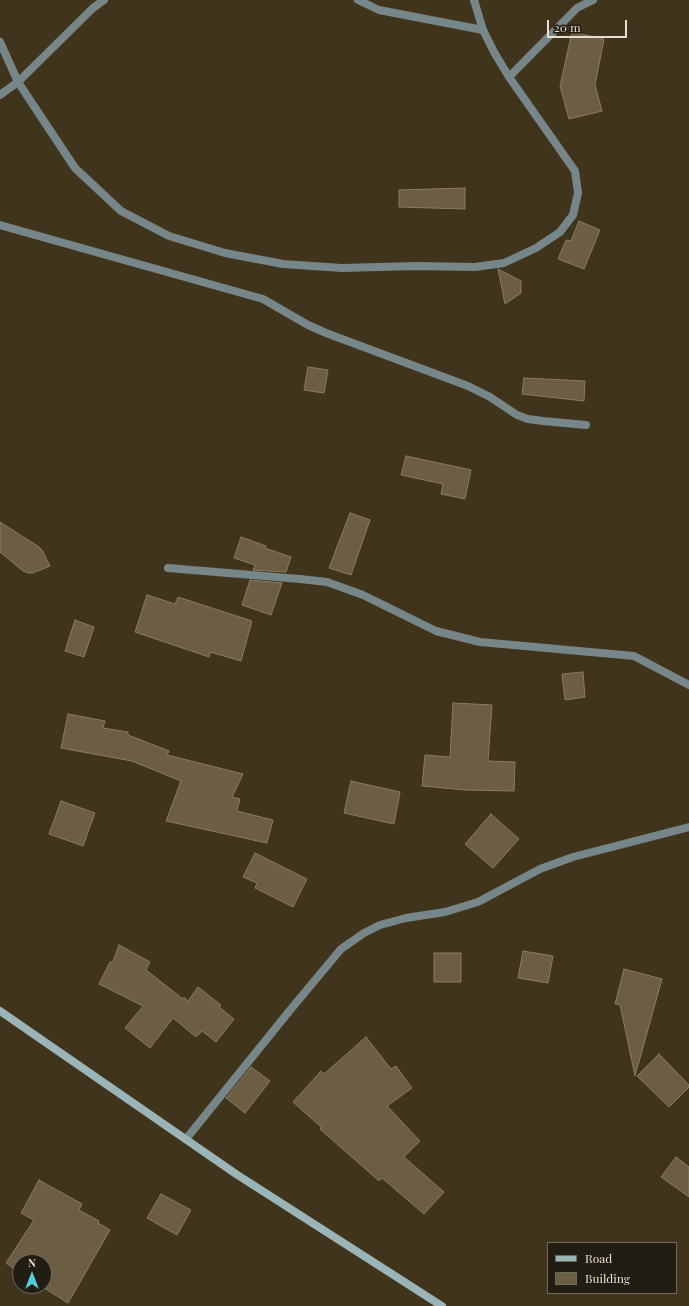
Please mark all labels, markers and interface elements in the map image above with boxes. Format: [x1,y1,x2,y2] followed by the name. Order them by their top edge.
[549,12,629,38] scale bar
[554,19,581,35] text: 20 m
[547,1242,677,1294] legend
[585,1250,612,1266] text: Road
[12,1254,52,1294] north arrow
[28,1255,36,1270] text: N
[585,1270,630,1286] text: Building

